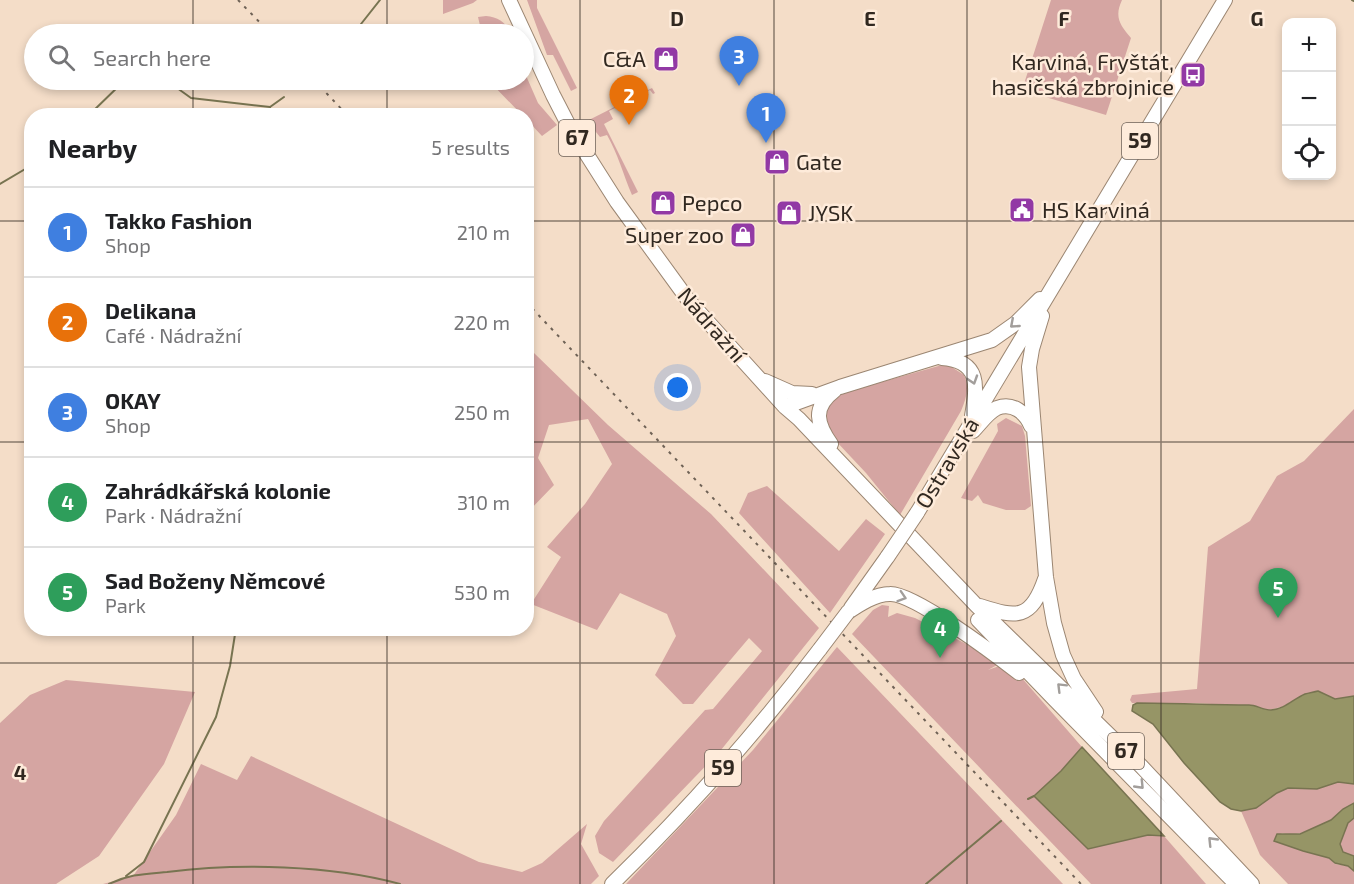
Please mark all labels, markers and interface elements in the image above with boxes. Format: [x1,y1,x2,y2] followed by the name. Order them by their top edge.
[670,6,684,30] text: D
[864,6,876,30] text: E
[1058,6,1070,30] text: F
[1251,6,1263,30] text: G
[1282,18,1336,180] map controls
[1282,18,1336,72] button: +
[24,24,534,90] search box
[720,36,758,86] pin: 3
[45,41,78,74] icon: search
[93,44,211,70] text: Search here
[651,44,681,74] shop icon: C&A
[603,45,646,71] place label: C&A
[991,48,1174,100] place label: Karviná, Fryštát, hasičská zbrojnice
[1178,60,1208,90] bus stop icon: Karviná, Fryštát, hasičská zbrojnice
[1282,72,1336,126] button: −
[610,76,648,125] pin: 2
[746,94,786,143] pin: 1
[559,120,595,156] road number: 67
[1122,123,1158,159] road number: 59
[1282,126,1336,180] button: locate
[48,132,137,163] text: Nearby
[431,135,510,159] text: 5 results
[762,147,792,177] shop icon: Gate
[796,148,842,174] place label: Gate
[648,188,678,218] shop icon: Pepco
[682,189,743,215] place label: Pepco
[1007,195,1037,225] public building icon: HS Karviná
[1042,196,1150,222] place label: HS Karviná
[774,198,804,228] shop icon: JYSK
[808,199,853,225] place label: JYSK
[105,207,252,233] text: Takko Fashion
[63,220,72,244] text: 1
[457,220,510,244] text: 210 m
[728,220,758,250] shop icon: Super zoo
[625,221,724,247] place label: Super zoo
[105,233,151,257] text: Shop
[673,282,753,368] street label: Nádražní
[105,297,196,323] text: Delikana
[62,310,73,334] text: 2
[453,310,510,334] text: 220 m
[1011,317,1021,328] one-way arrow
[105,323,242,347] text: Café · Nádražní
[663,373,692,402] your location
[966,374,978,384] one-way arrow
[105,387,161,413] text: OKAY
[62,400,73,424] text: 3
[454,400,510,424] text: 250 m
[909,412,983,513] street label: Ostravská
[105,413,151,437] text: Shop
[105,477,331,503] text: Zahrádkářská kolonie
[61,490,74,514] text: 4
[457,490,510,514] text: 310 m
[105,503,242,527] text: Park · Nádražní
[105,567,325,593] text: Sad Boženy Němcové
[1258,568,1298,618] pin: 5
[62,580,73,604] text: 5
[454,580,510,604] text: 530 m
[896,590,907,602] one-way arrow
[105,593,146,617] text: Park
[920,608,960,658] pin: 4
[1057,684,1068,695] one-way arrow
[1108,733,1144,769] road number: 67
[705,750,741,786] road number: 59
[14,760,27,784] text: 4
[1132,778,1143,789] one-way arrow
[1209,838,1220,849] one-way arrow

